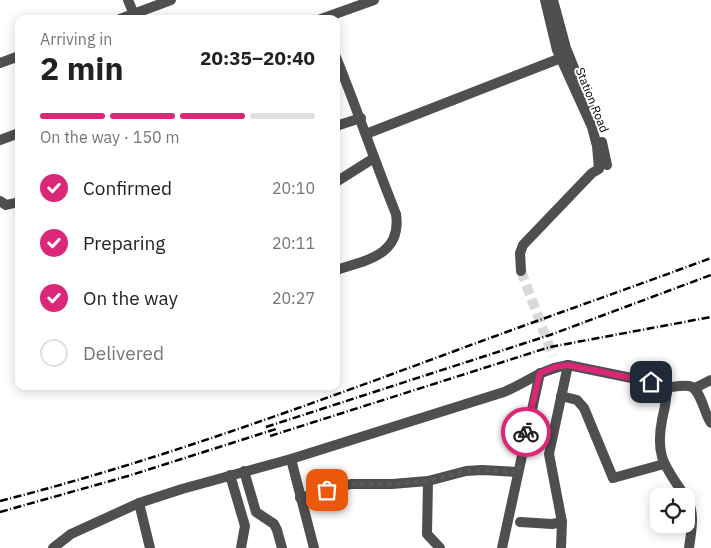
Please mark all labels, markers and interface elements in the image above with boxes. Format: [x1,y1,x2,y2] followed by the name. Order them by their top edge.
[40,29,112,49] text: Arriving in
[200,46,315,70] text: 20:35–20:40
[40,47,124,89] text: 2 min
[573,65,612,135] street label: Station Road
[40,127,179,147] text: On the way · 150 m
[40,174,68,202] icon: check
[83,176,172,200] text: Confirmed
[272,178,315,198] text: 20:10
[40,229,68,257] icon: check
[83,231,165,255] text: Preparing
[272,233,315,253] text: 20:11
[40,284,68,312] icon: check
[83,286,178,310] text: On the way
[272,288,315,308] text: 20:27
[83,341,164,365] text: Delivered
[630,361,672,403] pin
[637,368,665,396] icon: home
[501,407,551,457] courier
[512,418,540,446] icon: bike
[306,469,348,511] pin
[313,476,341,504] icon: bag
[650,488,695,533] map controls
[650,488,695,533] button: locate

